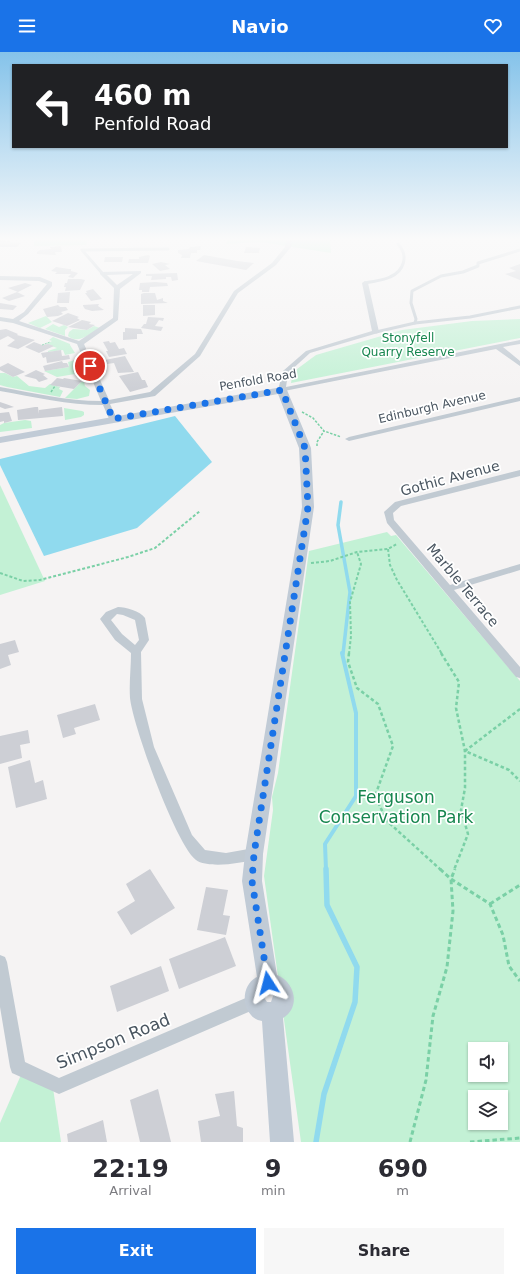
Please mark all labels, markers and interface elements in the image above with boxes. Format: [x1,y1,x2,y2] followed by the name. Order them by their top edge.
[16,15,38,37] icon: menu
[482,15,504,37] icon: heart
[231,16,289,37] text: Navio
[94,79,191,112] text: 460 m
[28,80,80,132] icon: left
[94,113,211,134] text: Penfold Road
[361,331,455,359] park label: Stonyfell Quarry Reserve
[73,349,107,383] pin
[79,355,101,377] icon: arrive
[218,366,298,394] street label: Penfold Road
[377,388,487,426] street label: Edinburgh Avenue
[399,457,501,499] street label: Gothic Avenue
[424,540,502,630] street label: Marble Terrace
[319,787,473,827] park label: Ferguson Conservation Park
[247,962,289,1004] position arrow
[53,1009,173,1073] street label: Simpson Road
[468,1042,508,1130] map controls
[468,1042,508,1082] button: sound
[468,1090,508,1130] button: layers
[92,1155,169,1183] text: 22:19
[265,1155,281,1183] text: 9
[378,1155,428,1183] text: 690
[109,1183,152,1198] text: Arrival
[261,1183,285,1198] text: min
[396,1183,409,1198] text: m
[16,1228,256,1274] button: Exit
[264,1228,504,1274] button: Share

